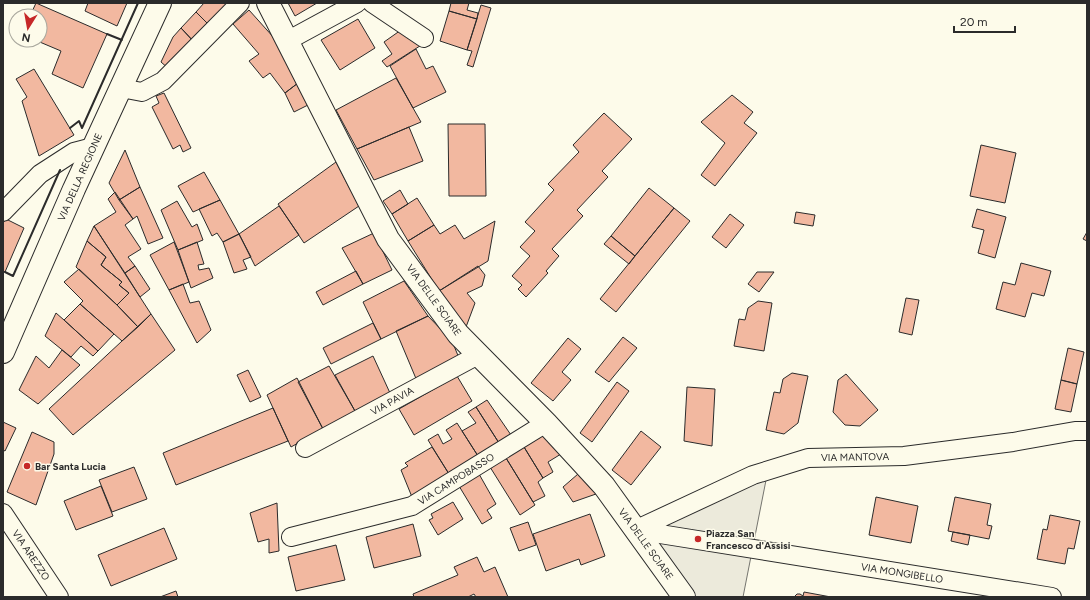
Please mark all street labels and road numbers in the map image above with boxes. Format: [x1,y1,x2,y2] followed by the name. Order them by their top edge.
[55,131,105,223] street label: VIA DELLA REGIONE
[404,262,464,338] street label: VIA DELLE SCIARE
[368,384,416,418] street label: VIA PAVIA
[415,450,497,508] street label: VIA CAMPOBASSO
[821,450,889,464] street label: VIA MANTOVA
[616,506,676,582] street label: VIA DELLE SCIARE
[9,527,53,583] street label: VIA AREZZO
[860,560,944,586] street label: VIA MONGIBELLO

